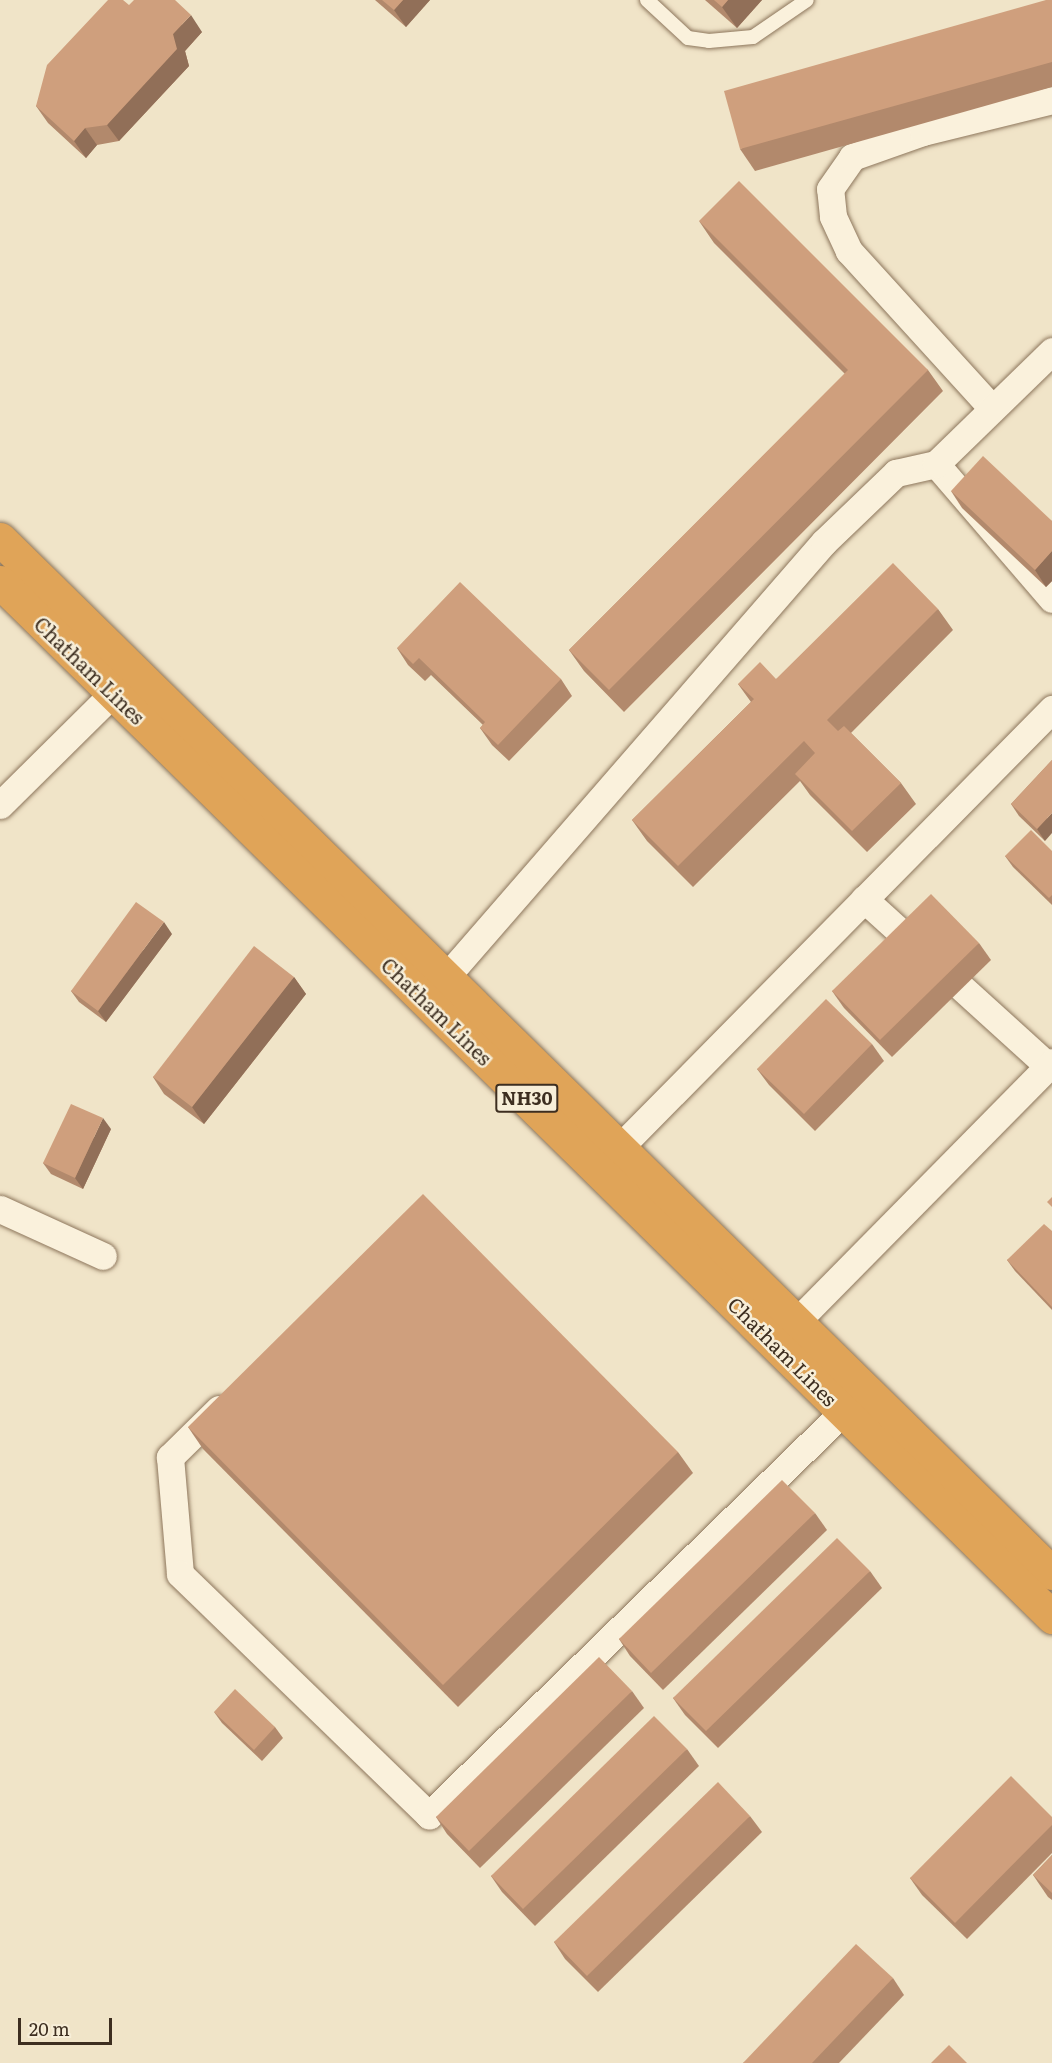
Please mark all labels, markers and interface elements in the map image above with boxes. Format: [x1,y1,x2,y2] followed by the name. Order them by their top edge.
[30,611,150,729] street label: Chatham Lines
[377,952,497,1070] street label: Chatham Lines
[494,1083,560,1113] road number: NH30
[724,1292,842,1410] street label: Chatham Lines
[21,2006,116,2044] scale bar
[29,2015,70,2042] text: 20 m

